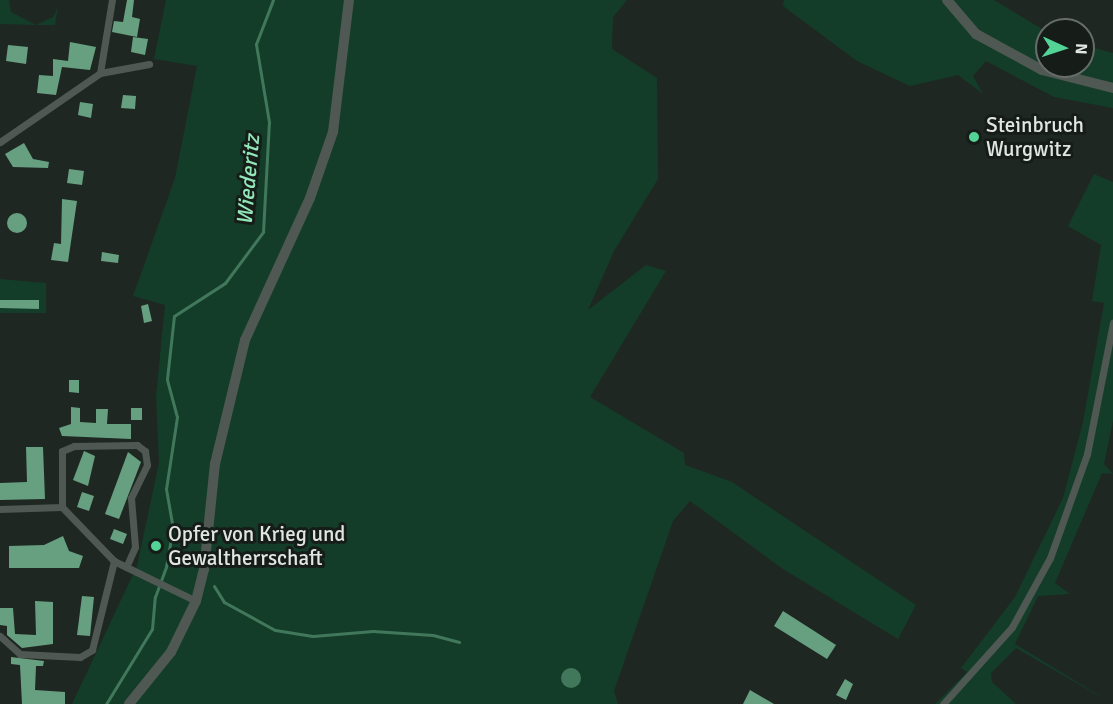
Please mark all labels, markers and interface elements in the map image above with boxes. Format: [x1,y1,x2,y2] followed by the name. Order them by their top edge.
[1035,18,1095,78] north arrow
[1071,43,1091,55] text: N
[986,112,1084,162] place label: Steinbruch Wurgwitz
[967,130,981,144] marker: Steinbruch Wurgwitz
[231,134,265,226] water label: Wiederitz
[168,521,345,571] place label: Opfer von Krieg und Gewaltherrschaft
[149,539,163,553] marker: Opfer von Krieg und Gewaltherrschaft

